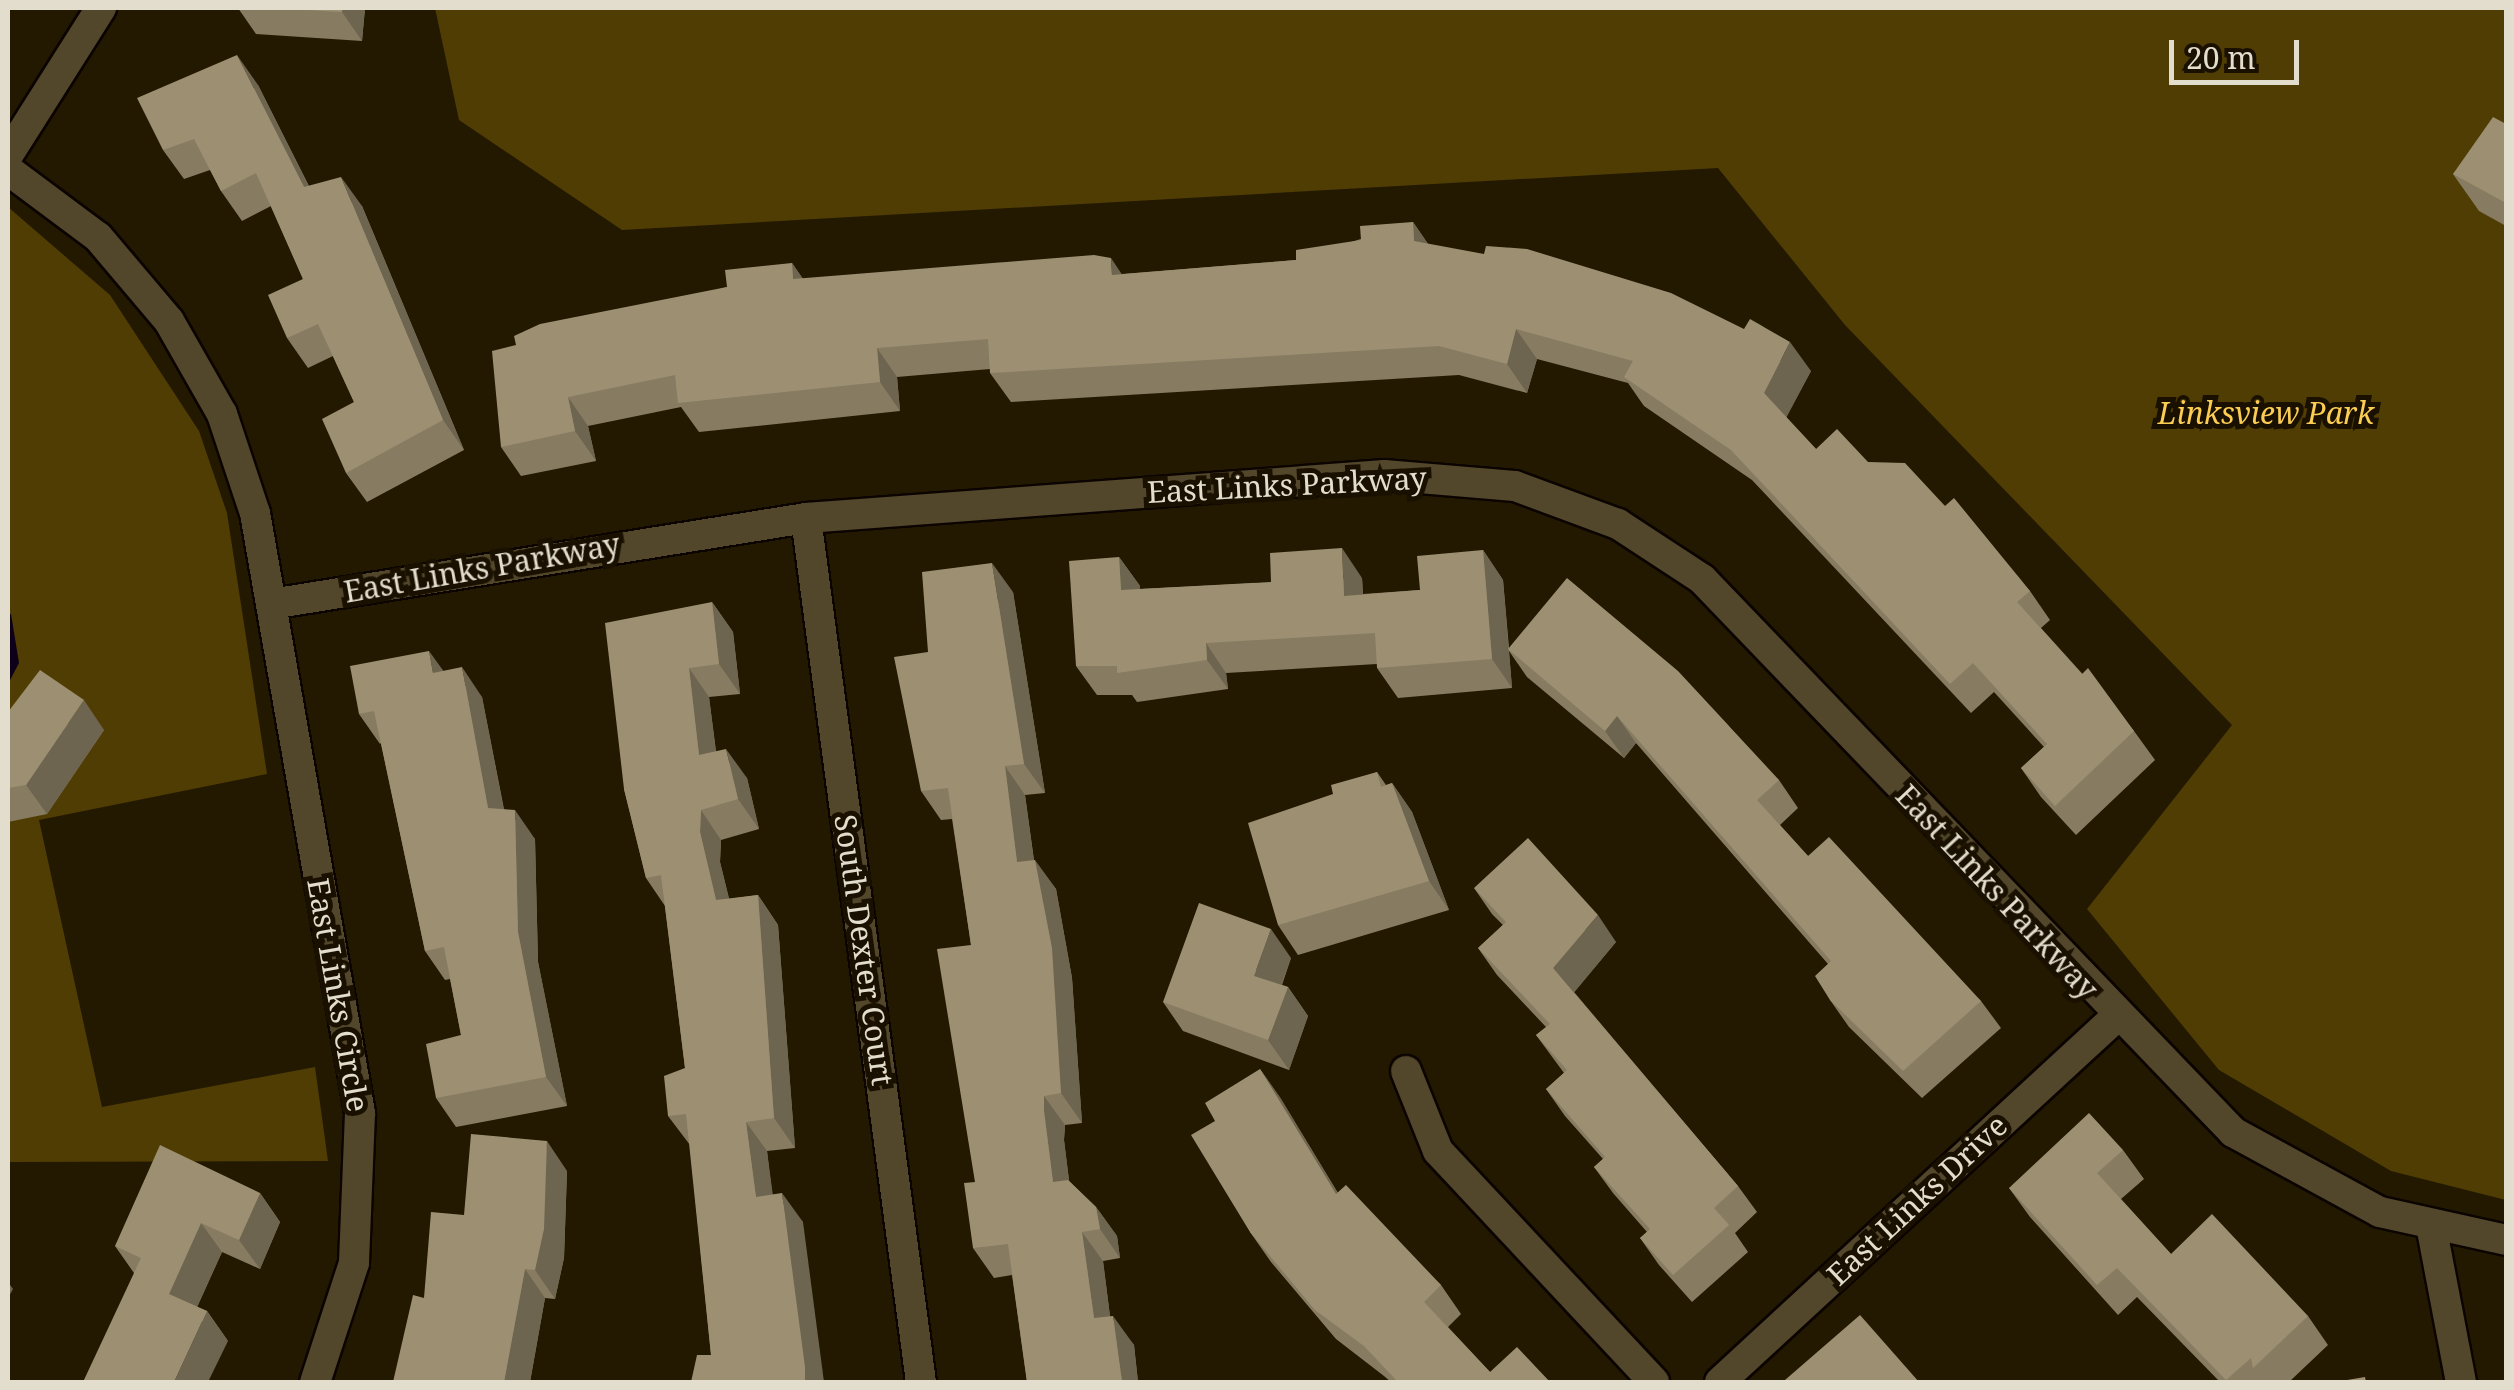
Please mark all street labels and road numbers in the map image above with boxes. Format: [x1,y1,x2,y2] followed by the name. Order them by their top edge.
[1146,460,1428,510] street label: East Links Parkway
[341,526,623,610] street label: East Links Parkway
[1888,777,2106,1007] street label: East Links Parkway
[827,812,901,1088] street label: South Dexter Court
[300,876,376,1114] street label: East Links Circle
[1820,1107,2014,1293] street label: East Links Drive

